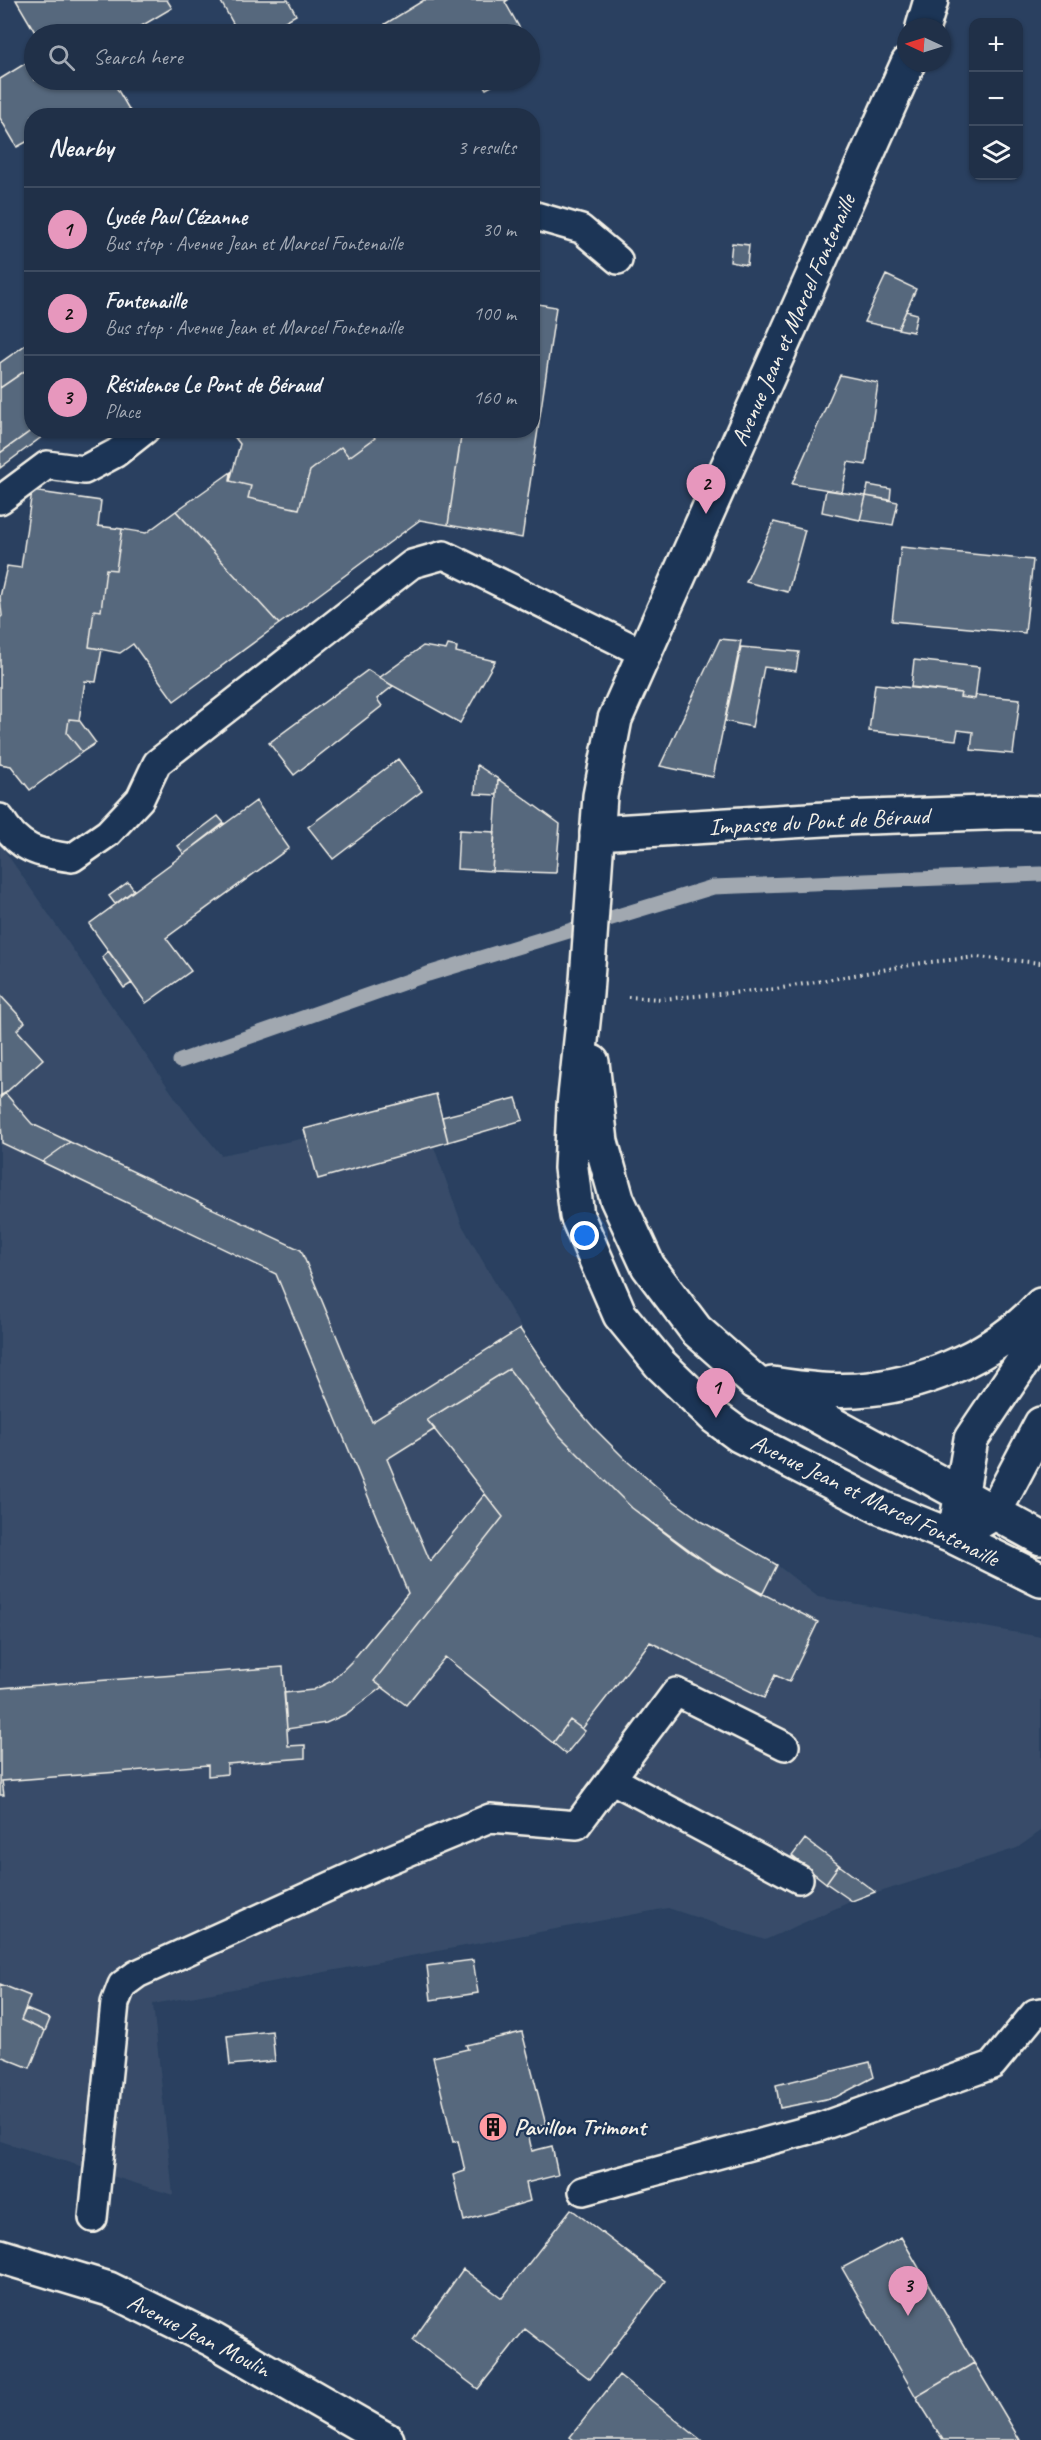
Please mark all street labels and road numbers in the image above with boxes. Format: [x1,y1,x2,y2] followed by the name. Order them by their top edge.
[724,188,863,450] street label: Avenue Jean et Marcel Fontenaille
[708,800,934,842] street label: Impasse du Pont de Béraud
[746,1427,1006,1574] street label: Avenue Jean et Marcel Fontenaille
[123,2286,276,2384] street label: Avenue Jean Moulin

